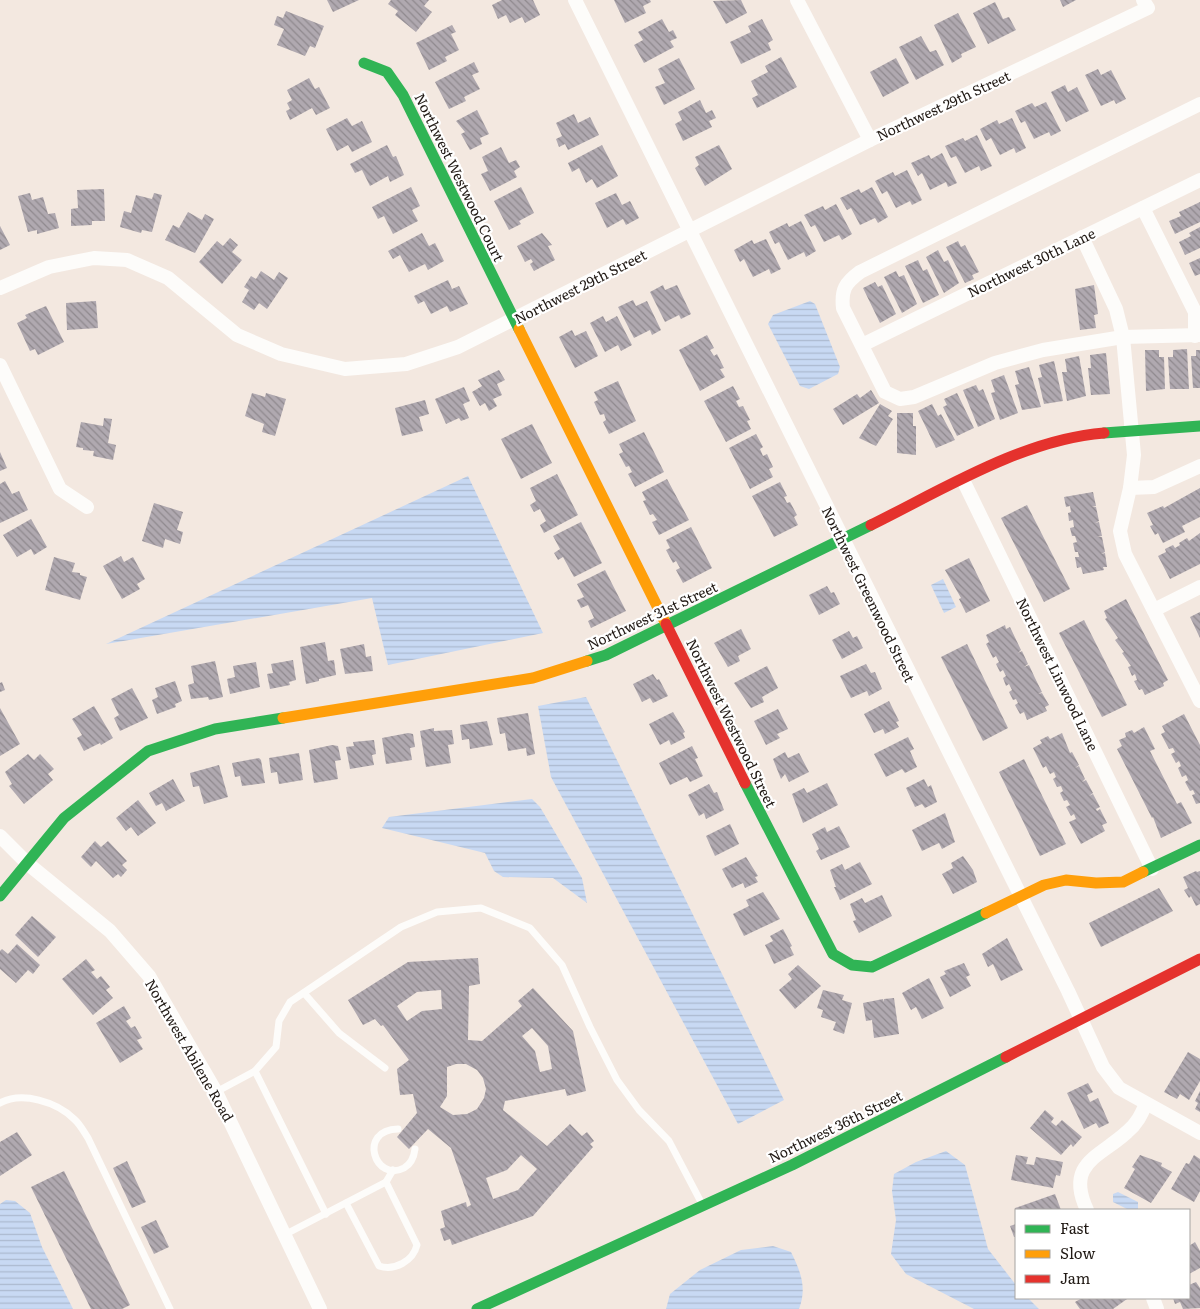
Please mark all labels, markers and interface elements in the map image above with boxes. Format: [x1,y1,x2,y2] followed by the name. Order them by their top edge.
[873,65,1014,145] street label: Northwest 29th Street
[410,90,510,265] street label: Northwest Westwood Court
[964,222,1098,302] street label: Northwest 30th Lane
[511,244,650,328] street label: Northwest 29th Street
[818,503,921,686] street label: Northwest Greenwood Street
[584,576,721,654] street label: Northwest 31st Street
[1012,594,1104,754] street label: Northwest Linwood Lane
[682,635,782,811] street label: Northwest Westwood Street
[141,975,239,1125] street label: Northwest Abilene Road
[765,1085,906,1167] street label: Northwest 36th Street
[1015,1209,1190,1299] legend
[1060,1216,1089,1239] text: Fast
[1060,1241,1095,1264] text: Slow
[1060,1266,1091,1289] text: Jam

